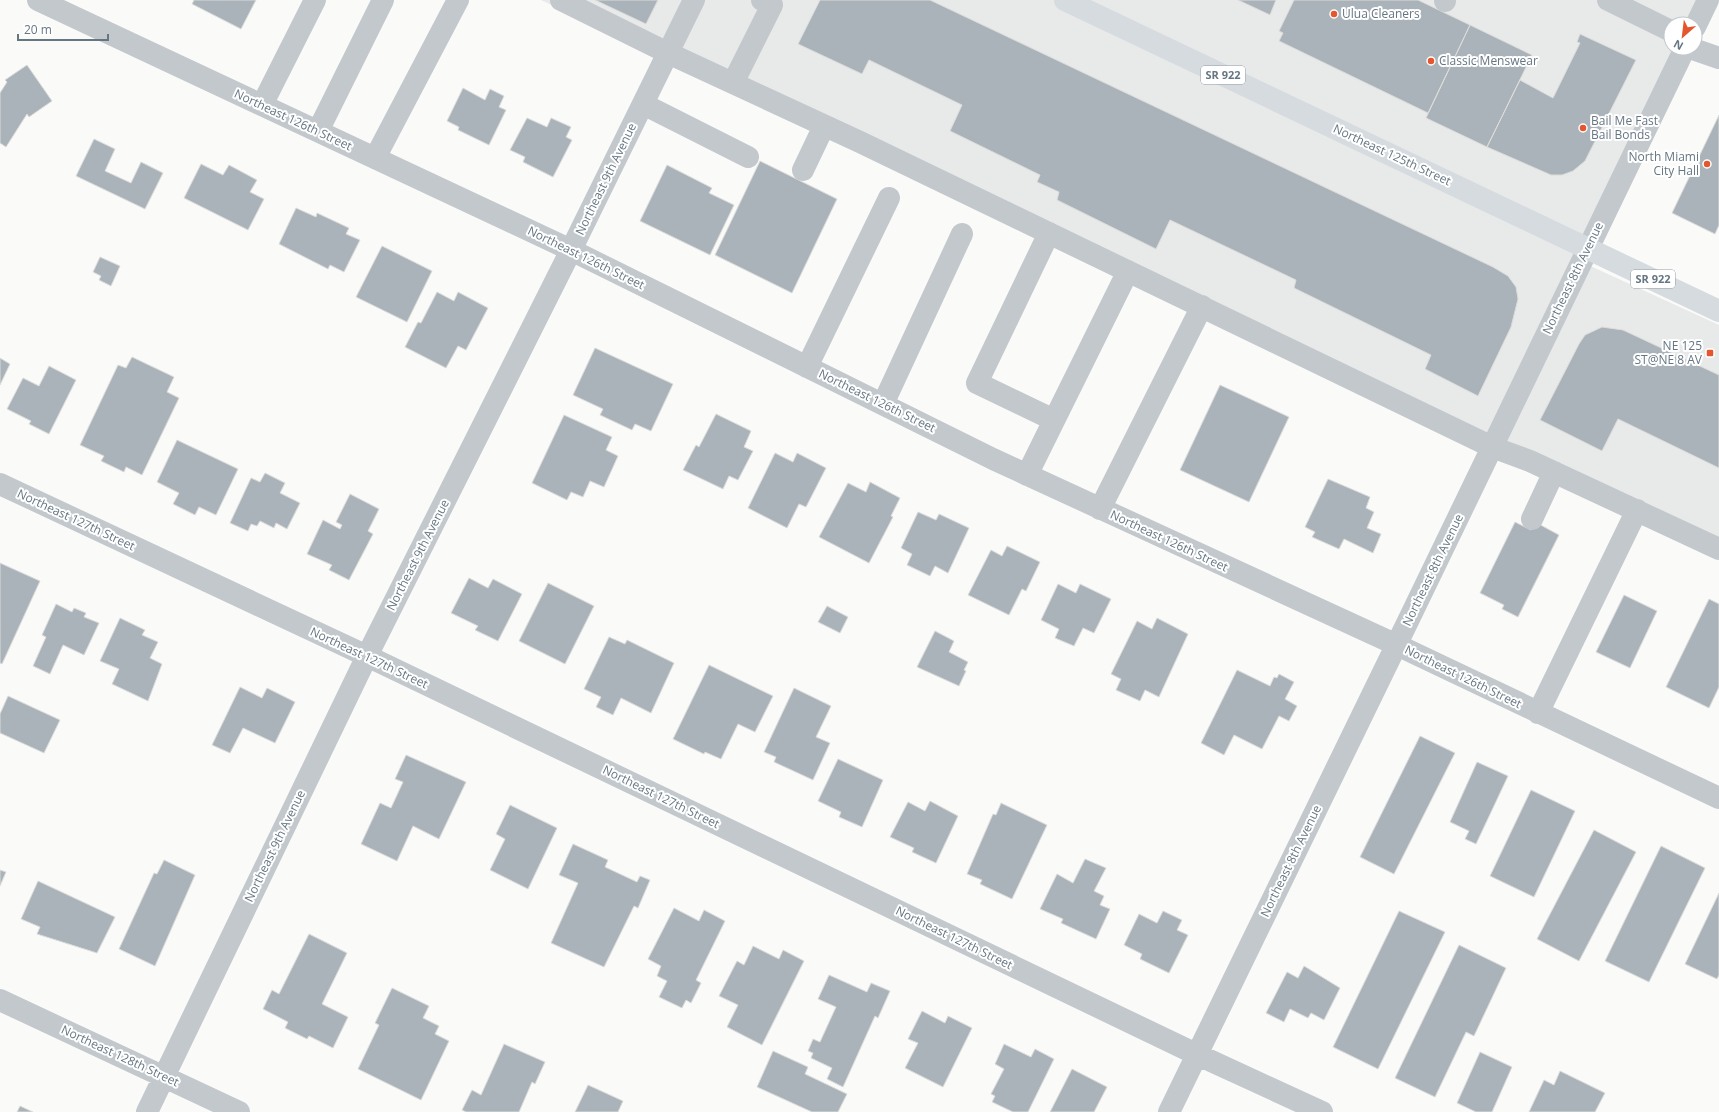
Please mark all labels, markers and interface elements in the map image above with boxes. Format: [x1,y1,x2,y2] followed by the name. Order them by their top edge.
[1342,5,1420,22] place label: Ulua Cleaners
[1329,9,1339,19] marker: Ulua Cleaners
[18,16,108,42] scale bar
[1663,16,1703,56] north arrow
[24,21,52,38] text: 20 m
[1671,37,1686,54] text: N
[1439,52,1538,69] place label: Classic Menswear
[1426,56,1436,66] marker: Classic Menswear
[1201,66,1245,84] road number: SR 922
[232,85,355,154] street label: Northeast 126th Street
[1591,112,1658,143] place label: Bail Me Fast Bail Bonds
[571,120,640,238] street label: Northeast 9th Avenue
[1331,120,1454,189] street label: Northeast 125th Street
[1578,123,1588,133] marker: Bail Me Fast Bail Bonds
[1628,148,1699,179] place label: North Miami City Hall
[1702,159,1712,169] marker: North Miami City Hall
[1538,219,1607,337] street label: Northeast 8th Avenue
[525,222,648,293] street label: Northeast 126th Street
[1631,270,1675,288] road number: SR 922
[1635,337,1703,368] place label: NE 125 ST@NE 8 AV
[1705,348,1715,358] marker: NE 125 ST@NE 8 AV
[816,365,939,436] street label: Northeast 126th Street
[15,485,138,554] street label: Northeast 127th Street
[382,496,453,613] street label: Northeast 9th Avenue
[1108,506,1231,575] street label: Northeast 126th Street
[1398,511,1467,629] street label: Northeast 8th Avenue
[308,623,431,692] street label: Northeast 127th Street
[1402,641,1525,712] street label: Northeast 126th Street
[600,761,723,832] street label: Northeast 127th Street
[240,787,309,905] street label: Northeast 9th Avenue
[1256,802,1325,920] street label: Northeast 8th Avenue
[893,902,1016,973] street label: Northeast 127th Street
[59,1021,182,1090] street label: Northeast 128th Street

